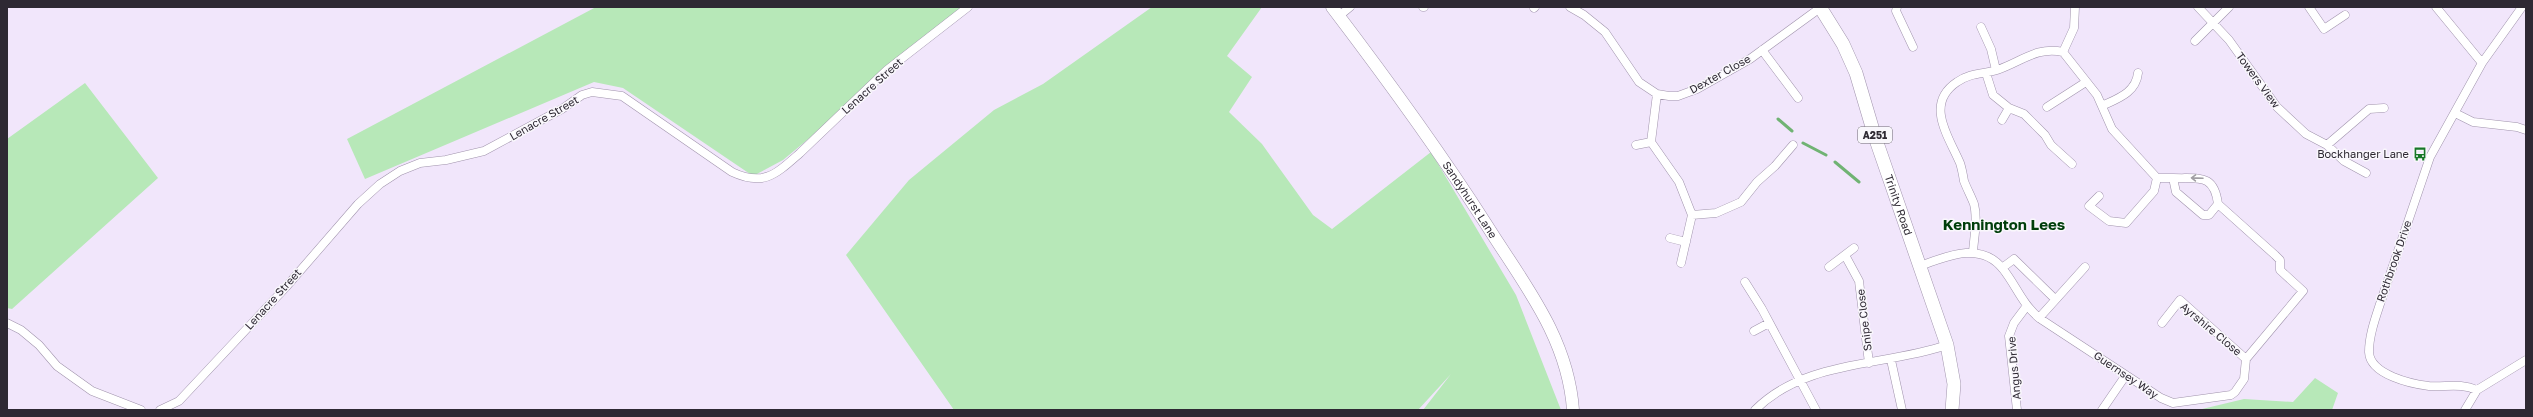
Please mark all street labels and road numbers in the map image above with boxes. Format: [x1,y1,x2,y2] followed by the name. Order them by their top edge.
[2234,49,2283,110] street label: Towers View
[1687,51,1752,96] street label: Dexter Close
[839,55,905,116] street label: Lenacre Street
[507,93,581,143] street label: Lenacre Street
[1858,127,1892,143] road number: A251
[1440,158,1500,240] street label: Sandyhurst Lane
[1882,173,1915,237] street label: Trinity Road
[2373,218,2414,303] street label: Rothbrook Drive
[242,266,303,332] street label: Lenacre Street
[1853,288,1874,352] street label: Snipe Close
[2178,299,2245,358] street label: Ayrshire Close
[2004,336,2023,400] street label: Angus Drive
[2092,348,2161,401] street label: Guernsey Way

